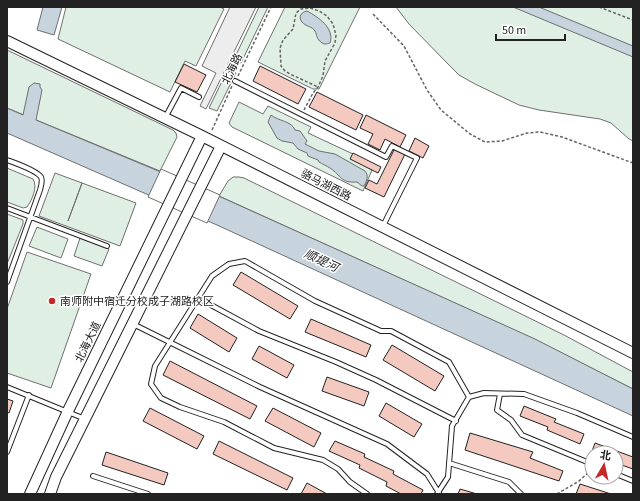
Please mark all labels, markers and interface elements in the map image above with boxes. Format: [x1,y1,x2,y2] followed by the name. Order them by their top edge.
[496,16,565,42] scale bar
[502,22,526,39] text: 50 m
[218,51,246,87] street label: 北海路
[298,166,354,204] street label: 骆马湖西路
[301,246,343,277] water label: 顺堤河
[60,294,214,309] place label: 南师附中宿迁分校成子湖路校区
[47,296,57,306] marker: 南师附中宿迁分校成子湖路校区
[72,319,104,365] street label: 北海大道
[584,445,624,485] north arrow
[599,447,612,464] text: 北

